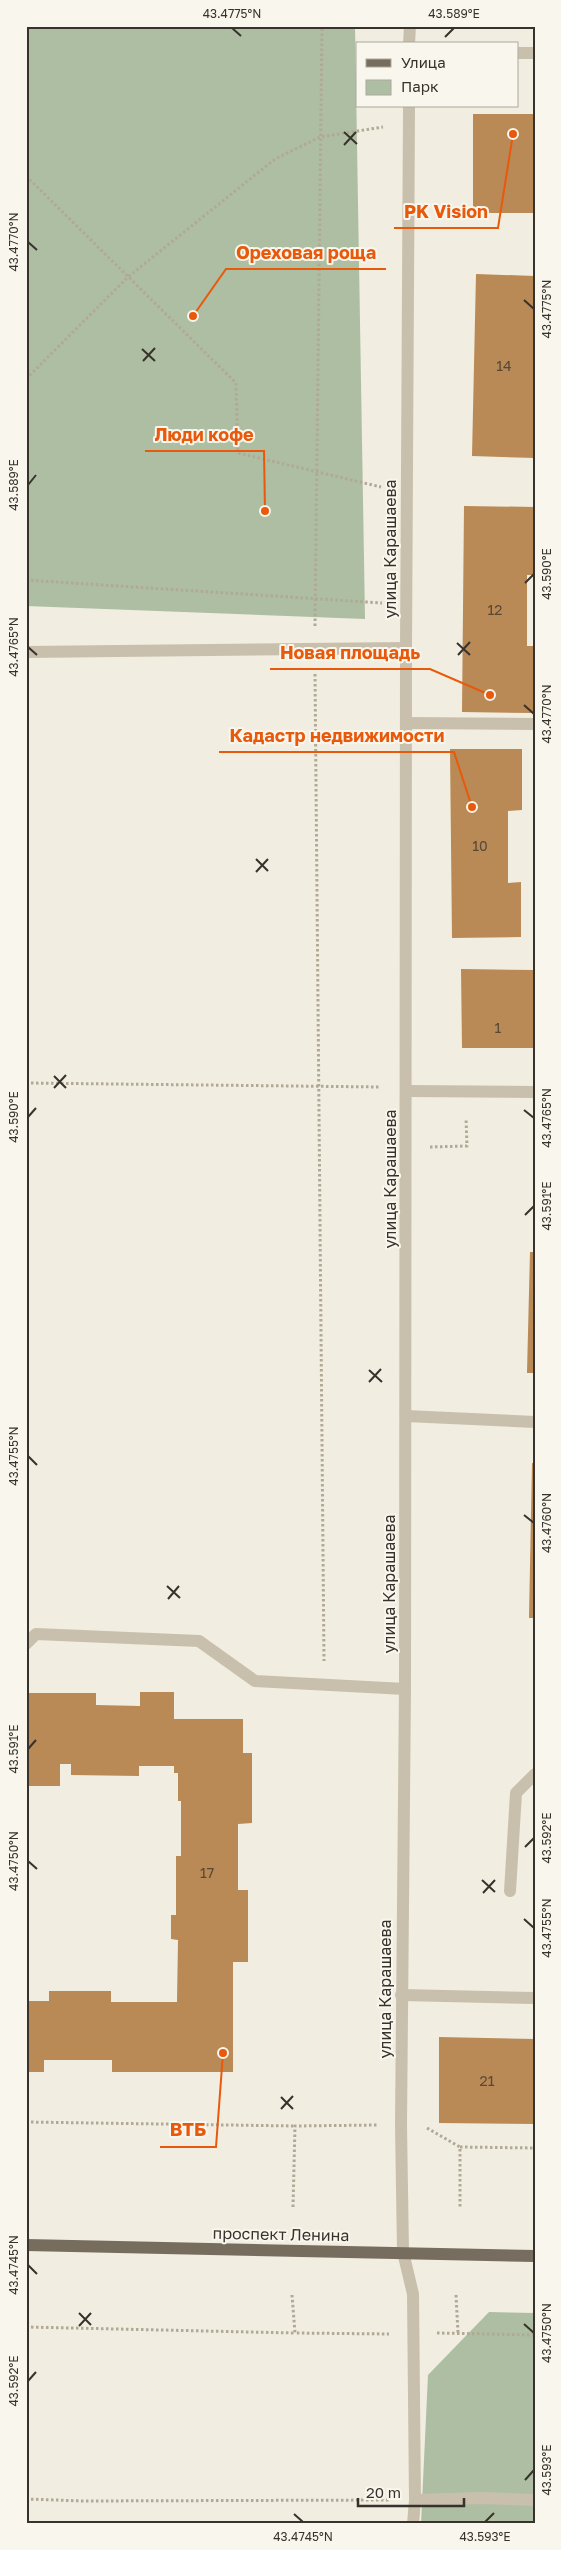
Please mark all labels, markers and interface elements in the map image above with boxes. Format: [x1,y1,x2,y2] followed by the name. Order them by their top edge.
[203,6,261,21] text: 43.4775°N
[428,6,480,21] text: 43.589°E
[356,42,518,108] legend
[401,53,446,71] text: Улица
[401,77,439,95] text: Парк
[394,195,498,228] callout: PK Vision
[404,200,488,222] text: PK Vision
[6,212,21,272] text: 43.4770°N
[226,236,386,269] callout: Ореховая роща
[236,241,376,263] text: Ореховая роща
[539,280,554,338] text: 43.4775°N
[496,357,512,374] house number: 14
[145,418,264,451] callout: Люди кофе
[154,423,254,445] text: Люди кофе
[6,459,21,511] text: 43.589°E
[380,479,400,619] street label: улица Карашаева
[539,548,554,600] text: 43.590°E
[488,601,502,618] house number: 12
[6,617,21,677] text: 43.4765°N
[270,636,430,669] callout: Новая площадь
[280,641,420,663] text: Новая площадь
[539,684,554,744] text: 43.4770°N
[219,719,454,752] callout: Кадастр недвижимости
[230,724,444,746] text: Кадастр недвижимости
[472,837,488,854] house number: 10
[495,1019,502,1036] house number: 1
[539,1088,554,1148] text: 43.4765°N
[6,1091,21,1143] text: 43.590°E
[380,1109,400,1249] street label: улица Карашаева
[539,1181,554,1231] text: 43.591°E
[6,1426,21,1486] text: 43.4755°N
[539,1493,554,1553] text: 43.4760°N
[379,1514,399,1654] street label: улица Карашаева
[6,1724,21,1774] text: 43.591°E
[539,1812,554,1864] text: 43.592°E
[6,1831,21,1891] text: 43.4750°N
[200,1864,214,1881] house number: 17
[539,1898,554,1958] text: 43.4755°N
[375,1919,395,2059] street label: улица Карашаева
[480,2072,495,2089] house number: 21
[160,2114,216,2147] callout: ВТБ
[170,2118,206,2140] text: ВТБ
[212,2223,350,2245] street label: проспект Ленина
[6,2235,21,2295] text: 43.4745°N
[539,2303,554,2363] text: 43.4750°N
[6,2355,21,2407] text: 43.592°E
[539,2444,554,2496] text: 43.593°E
[358,2475,465,2507] scale bar
[366,2483,401,2501] text: 20 m
[273,2529,333,2544] text: 43.4745°N
[459,2529,511,2544] text: 43.593°E

